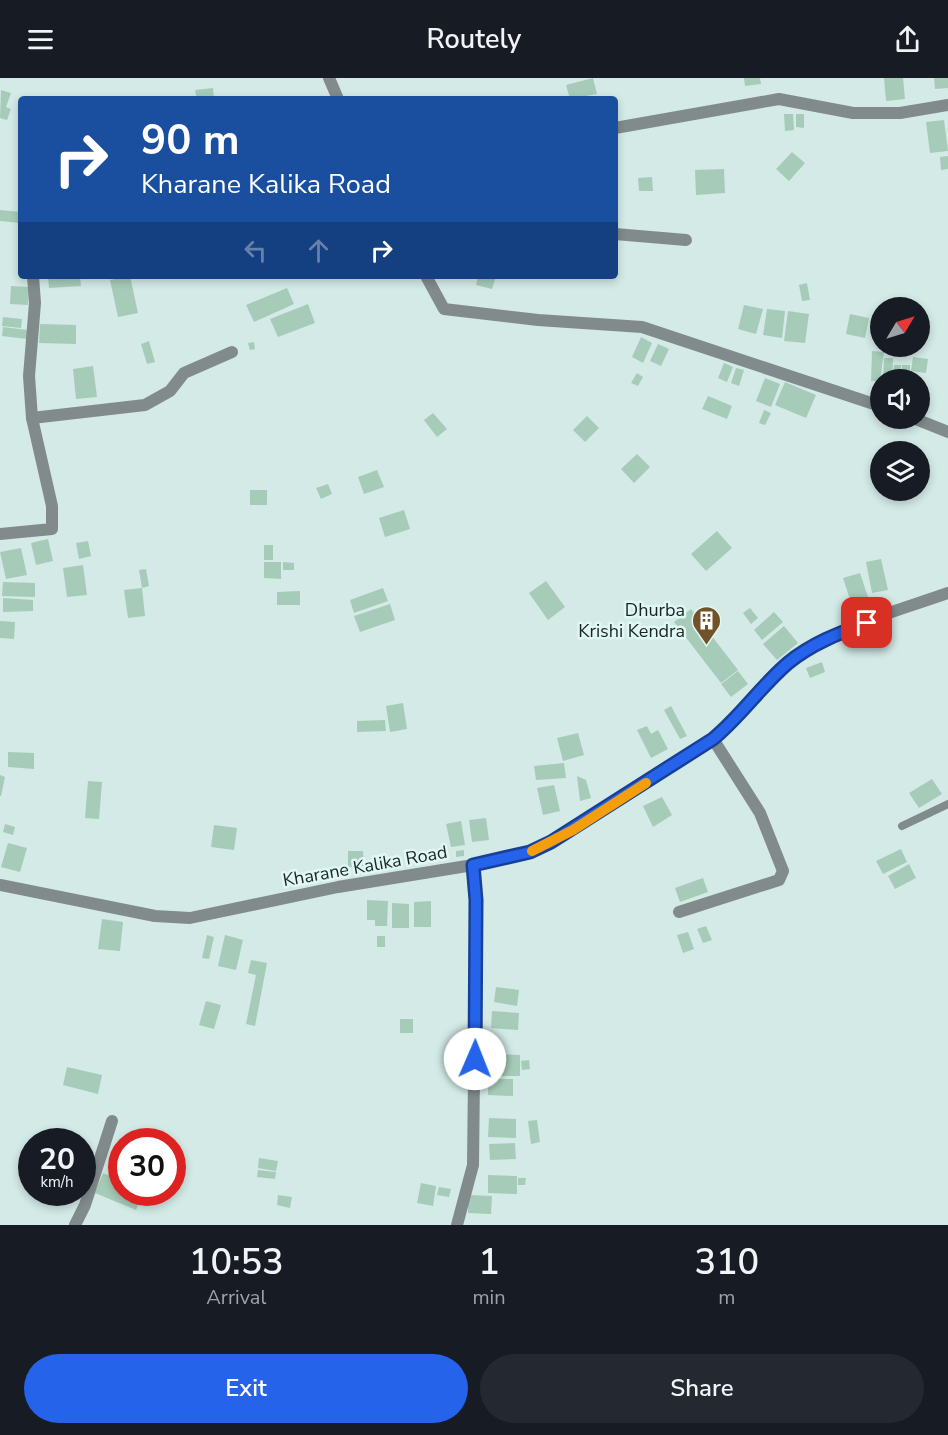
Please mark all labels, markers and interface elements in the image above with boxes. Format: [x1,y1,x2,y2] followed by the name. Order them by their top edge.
[427,21,521,58] text: Routely
[24,23,57,56] icon: menu
[891,23,924,56] icon: share
[141,112,240,169] text: 90 m
[42,120,120,198] icon: right
[141,166,391,203] text: Kharane Kalika Road
[239,234,272,267] icon: left
[302,234,335,267] icon: ahead
[365,234,398,267] icon: right
[870,297,930,357] north arrow
[870,297,930,501] map controls
[870,369,930,429] button: sound
[870,441,930,501] button: layers
[841,597,892,648] pin
[578,598,685,643] place label: Dhurba Krishi Kendra
[690,604,722,646] building icon: Dhurba Krishi Kendra
[850,606,883,639] icon: arrive
[281,840,449,892] street label: Kharane Kalika Road
[443,1027,507,1091] position arrow
[108,1128,186,1206] speed limit sign: 30
[39,1139,75,1180] text: 20
[40,1172,74,1192] text: km/h
[189,1238,284,1287] text: 10:53
[478,1238,500,1287] text: 1
[694,1238,759,1287] text: 310
[206,1284,266,1311] text: Arrival
[473,1284,506,1311] text: min
[718,1284,735,1311] text: m
[24,1354,468,1423] button: Exit
[480,1354,924,1423] button: Share

